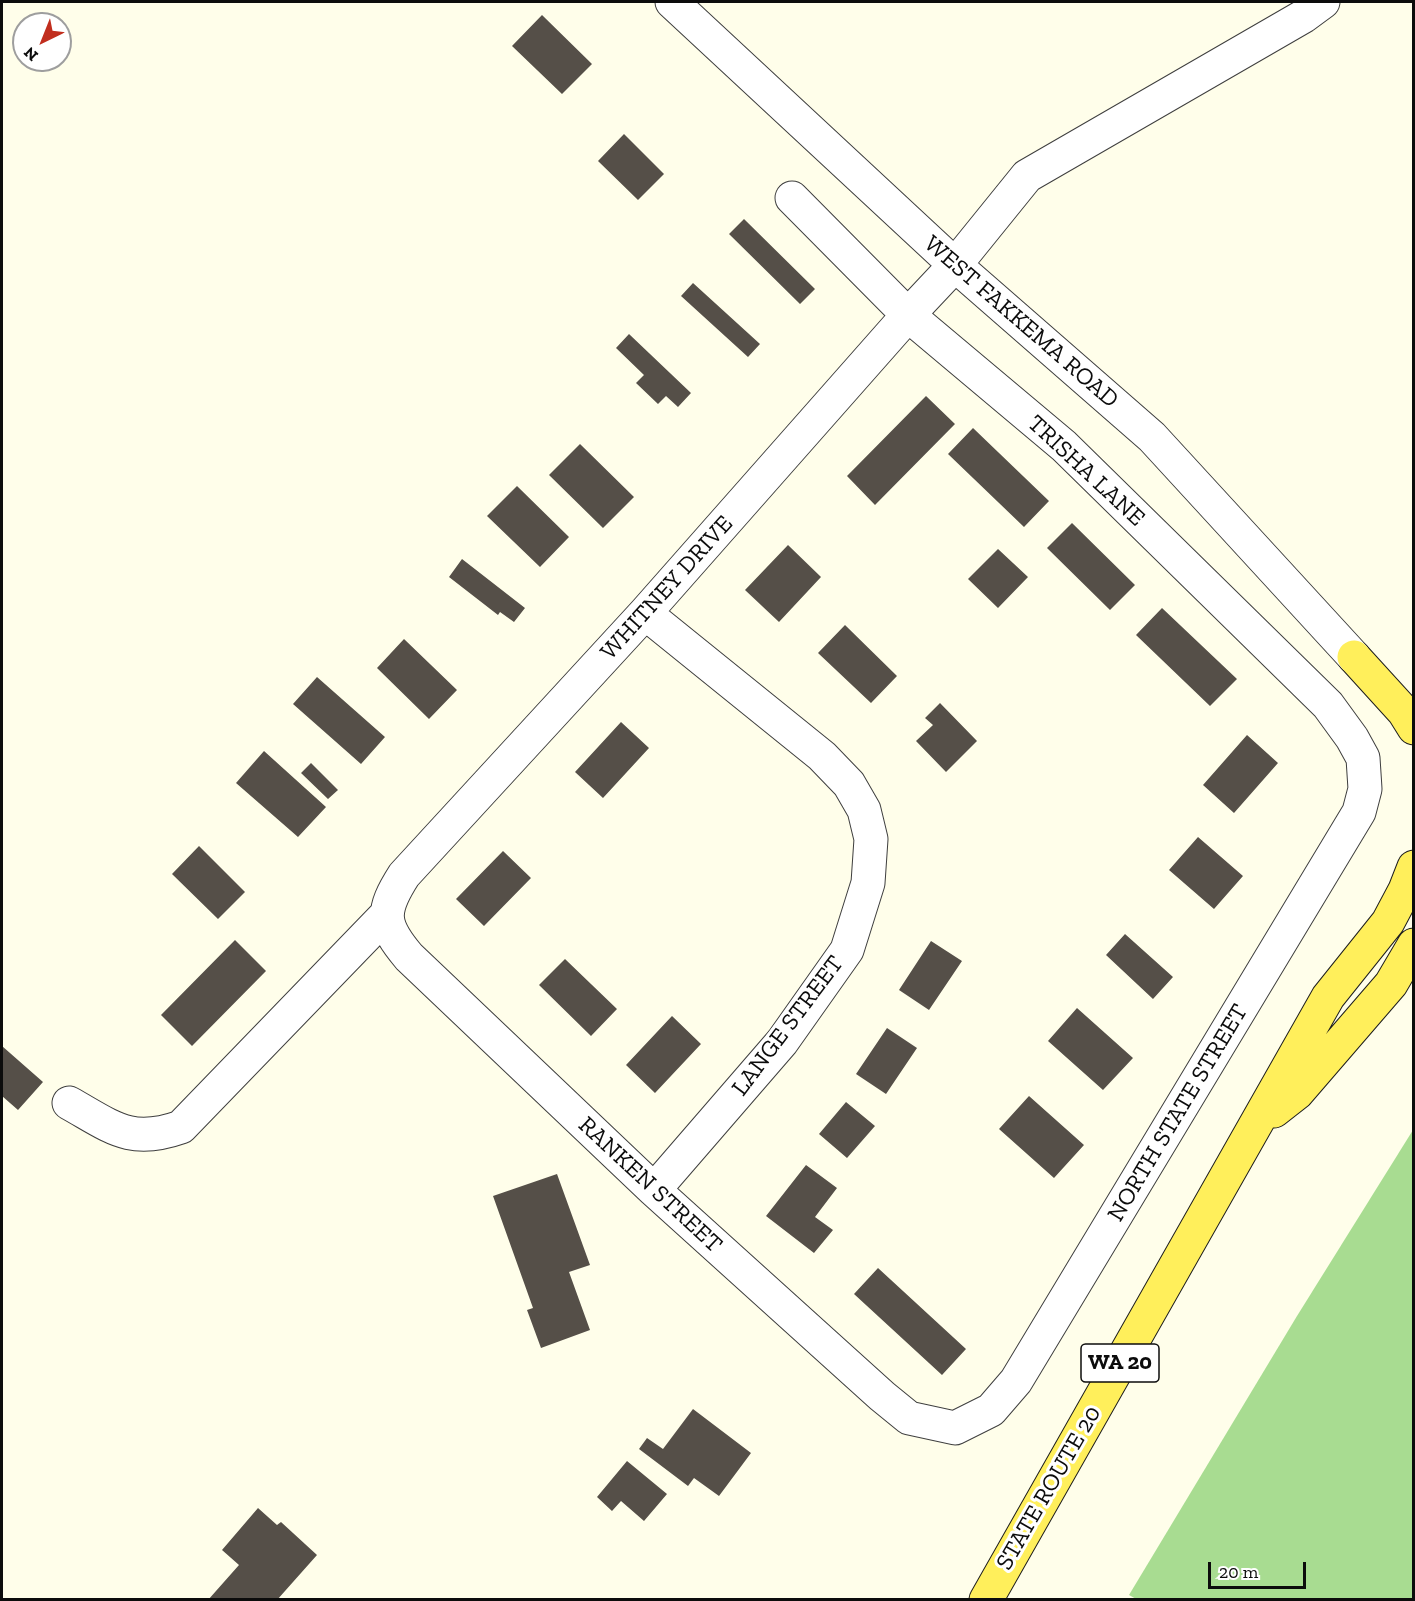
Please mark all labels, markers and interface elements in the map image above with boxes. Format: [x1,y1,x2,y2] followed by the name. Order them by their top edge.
[12,12,72,72] north arrow
[20,43,42,65] text: N
[918,230,1124,414] street label: WEST FAKKEMA ROAD
[1021,409,1151,533] street label: TRISHA LANE
[595,510,739,666] street label: WHITNEY DRIVE
[726,950,850,1102] street label: LANGE STREET
[1102,999,1254,1227] street label: NORTH STATE STREET
[572,1111,728,1259] street label: RANKEN STREET
[1081,1344,1159,1382] road number: WA 20
[990,1401,1108,1575] street label: STATE ROUTE 20
[1211,1550,1308,1588] scale bar
[1219,1561,1258,1583] text: 20 m

